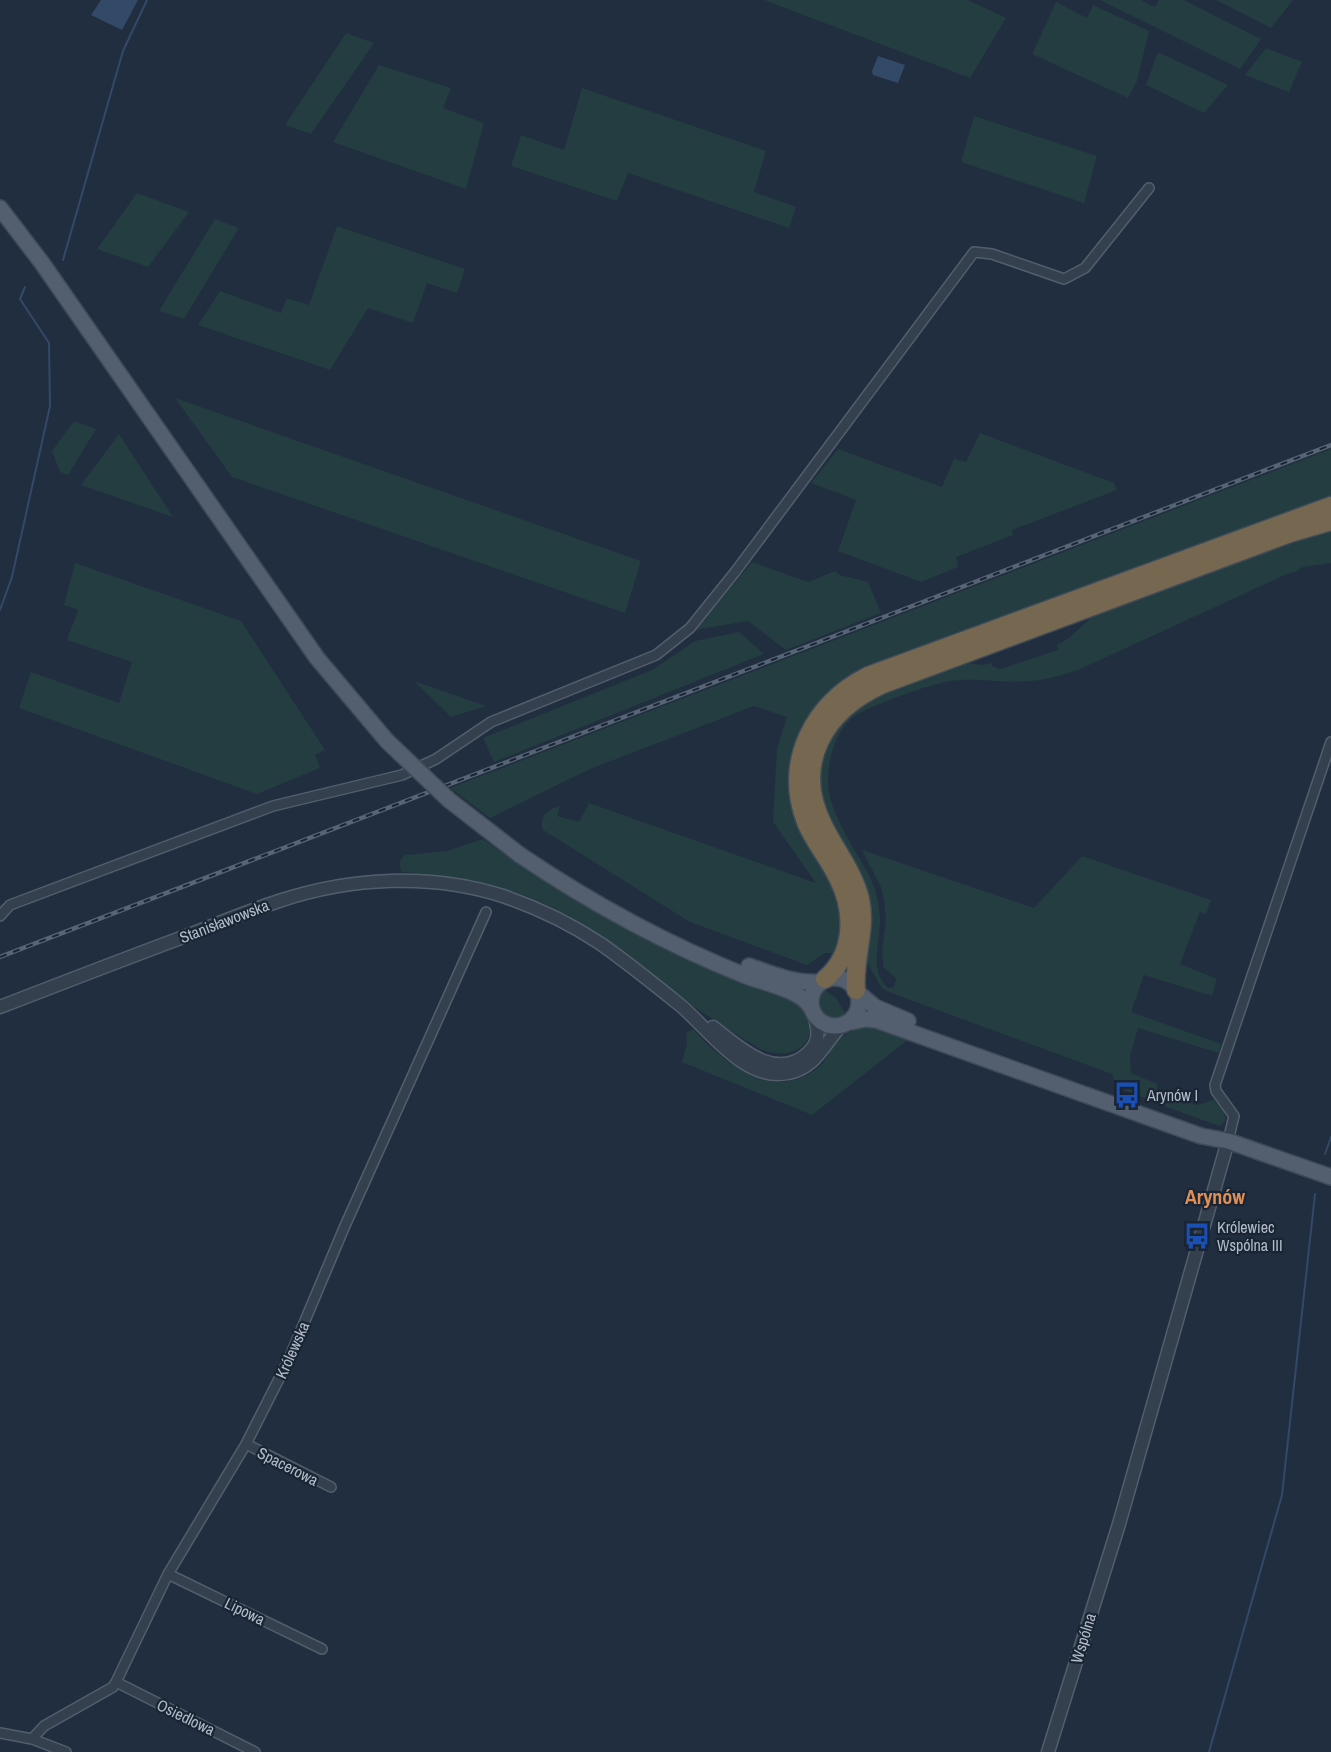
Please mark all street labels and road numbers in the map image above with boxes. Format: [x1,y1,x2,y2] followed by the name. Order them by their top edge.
[176,894,273,948] street label: Stanisławowska
[270,1317,315,1382] street label: Królewska
[254,1441,323,1491] street label: Spacerowa
[221,1592,269,1630] street label: Lipowa
[1065,1610,1101,1666] street label: Wspólna
[153,1694,219,1741] street label: Osiedlowa

